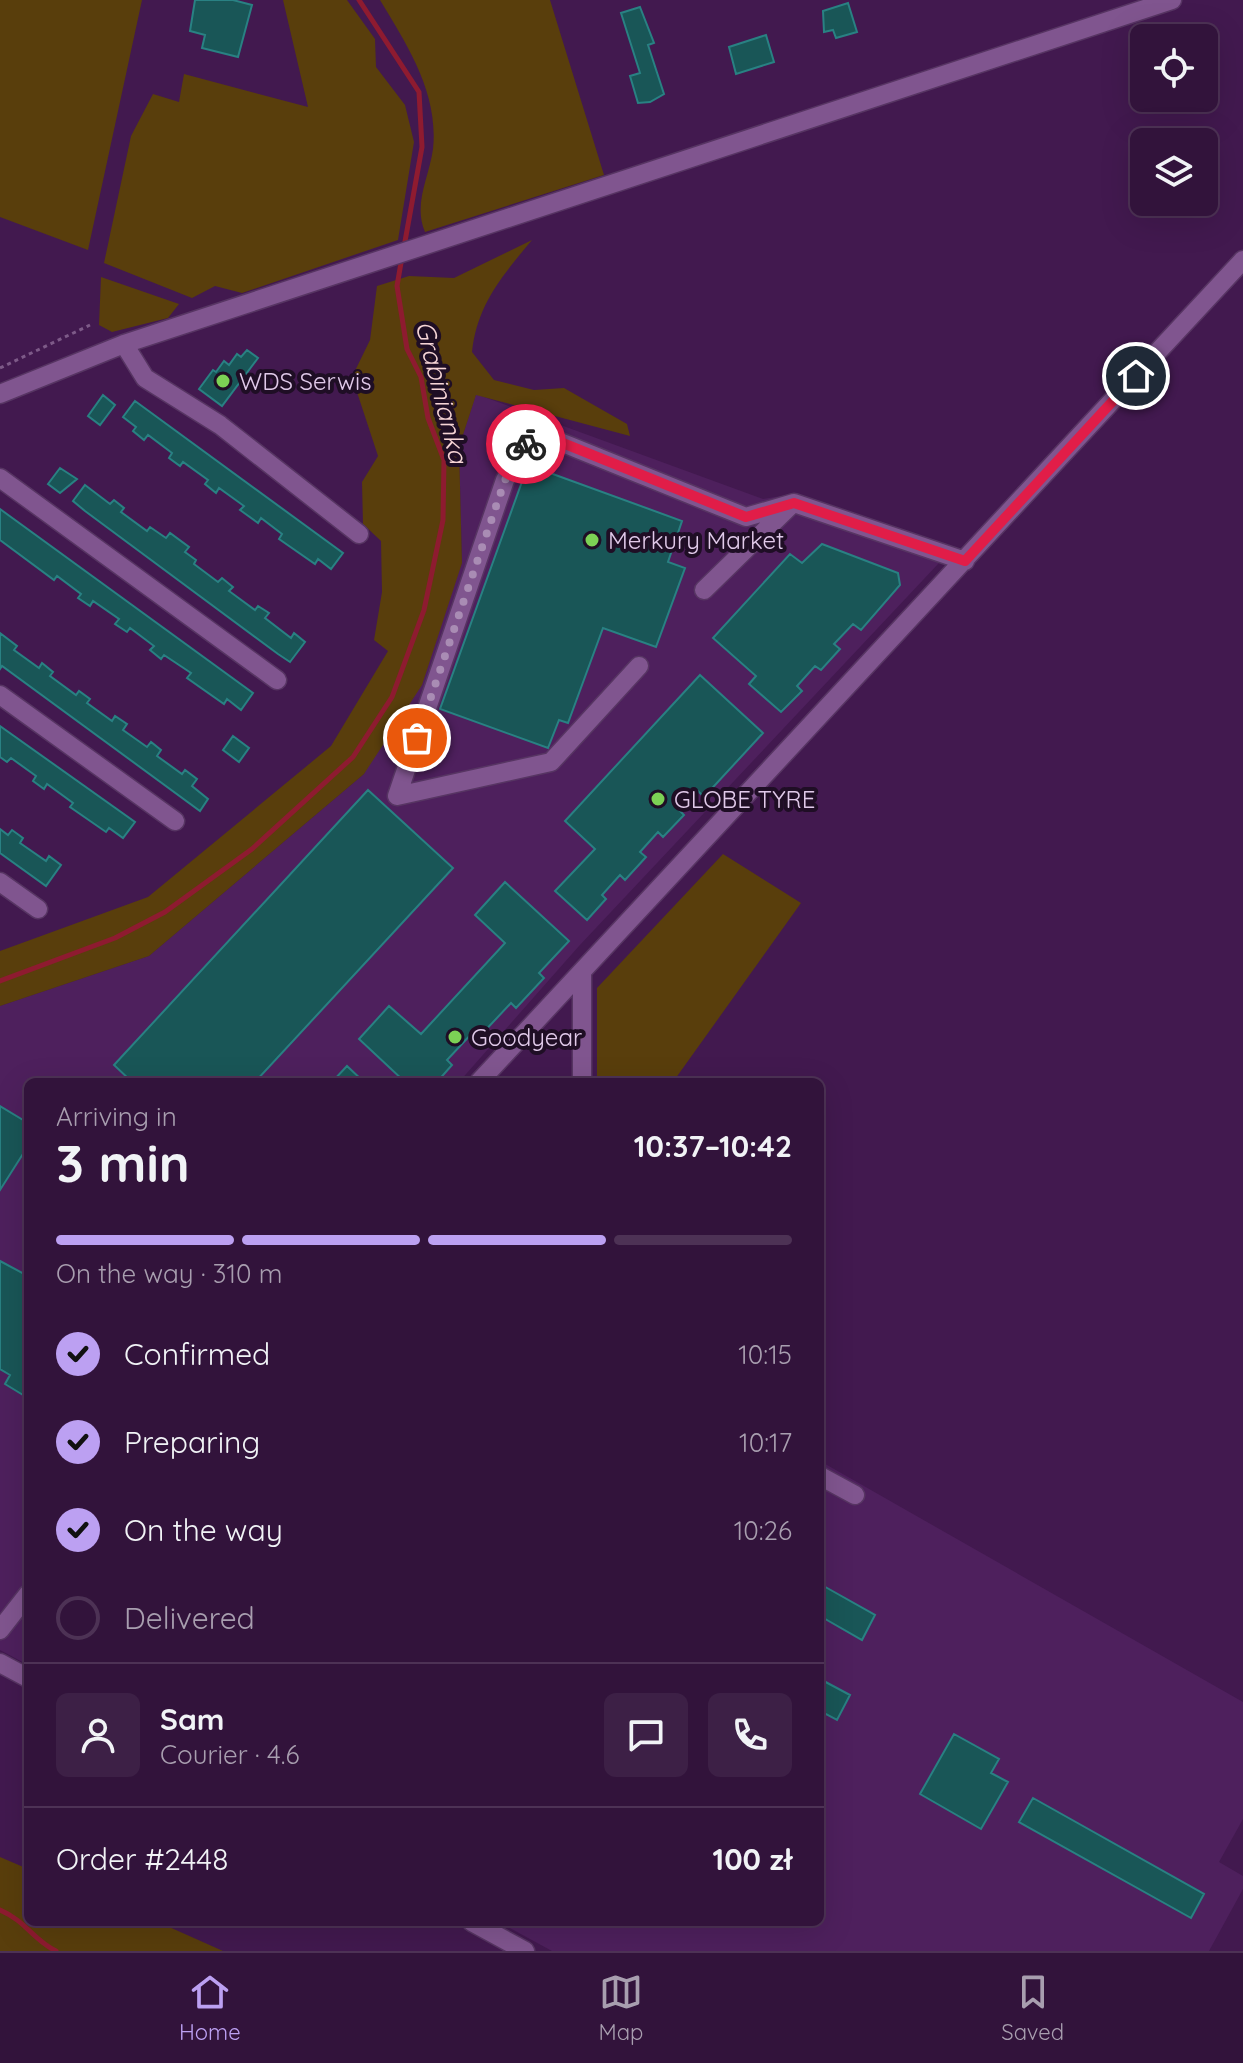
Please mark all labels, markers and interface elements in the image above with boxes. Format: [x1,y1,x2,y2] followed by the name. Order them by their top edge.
[1130,24,1218,216] map controls
[1130,24,1218,112] button: locate
[1130,128,1218,216] button: layers
[408,317,476,468] water label: Grabinianka
[1102,342,1170,410] pin
[1114,354,1158,398] icon: home
[239,366,371,396] place label: WDS Serwis
[214,372,232,390] marker: WDS Serwis
[486,404,566,484] courier
[504,422,548,466] icon: bike
[608,525,784,555] place label: Merkury Market
[583,531,601,549] marker: Merkury Market
[383,704,451,772] pin
[395,716,439,760] icon: bag
[674,784,815,814] place label: GLOBE TYRE
[649,790,667,808] marker: GLOBE TYRE
[471,1022,582,1052] place label: Goodyear
[446,1028,464,1046] marker: Goodyear
[56,1100,177,1133] text: Arriving in
[634,1127,792,1165] text: 10:37–10:42
[56,1130,190,1195] text: 3 min
[56,1257,282,1290] text: On the way · 310 m
[56,1332,100,1376] icon: check
[124,1335,270,1373] text: Confirmed
[738,1338,792,1371] text: 10:15
[56,1420,100,1464] icon: check
[124,1423,260,1461] text: Preparing
[739,1426,792,1459] text: 10:17
[56,1508,100,1552] icon: check
[124,1511,283,1549] text: On the way
[734,1514,792,1547] text: 10:26
[124,1599,255,1637] text: Delivered
[56,1693,140,1777] button: person
[604,1693,688,1777] button: chat
[708,1693,792,1777] button: phone
[160,1700,224,1738] text: Sam
[160,1738,299,1771] text: Courier · 4.6
[56,1840,228,1878] text: Order #2448
[712,1840,792,1878] text: 100 zł
[179,1970,241,2046] tab: Home
[599,1970,643,2046] tab: Map
[1001,1970,1064,2046] tab: Saved

